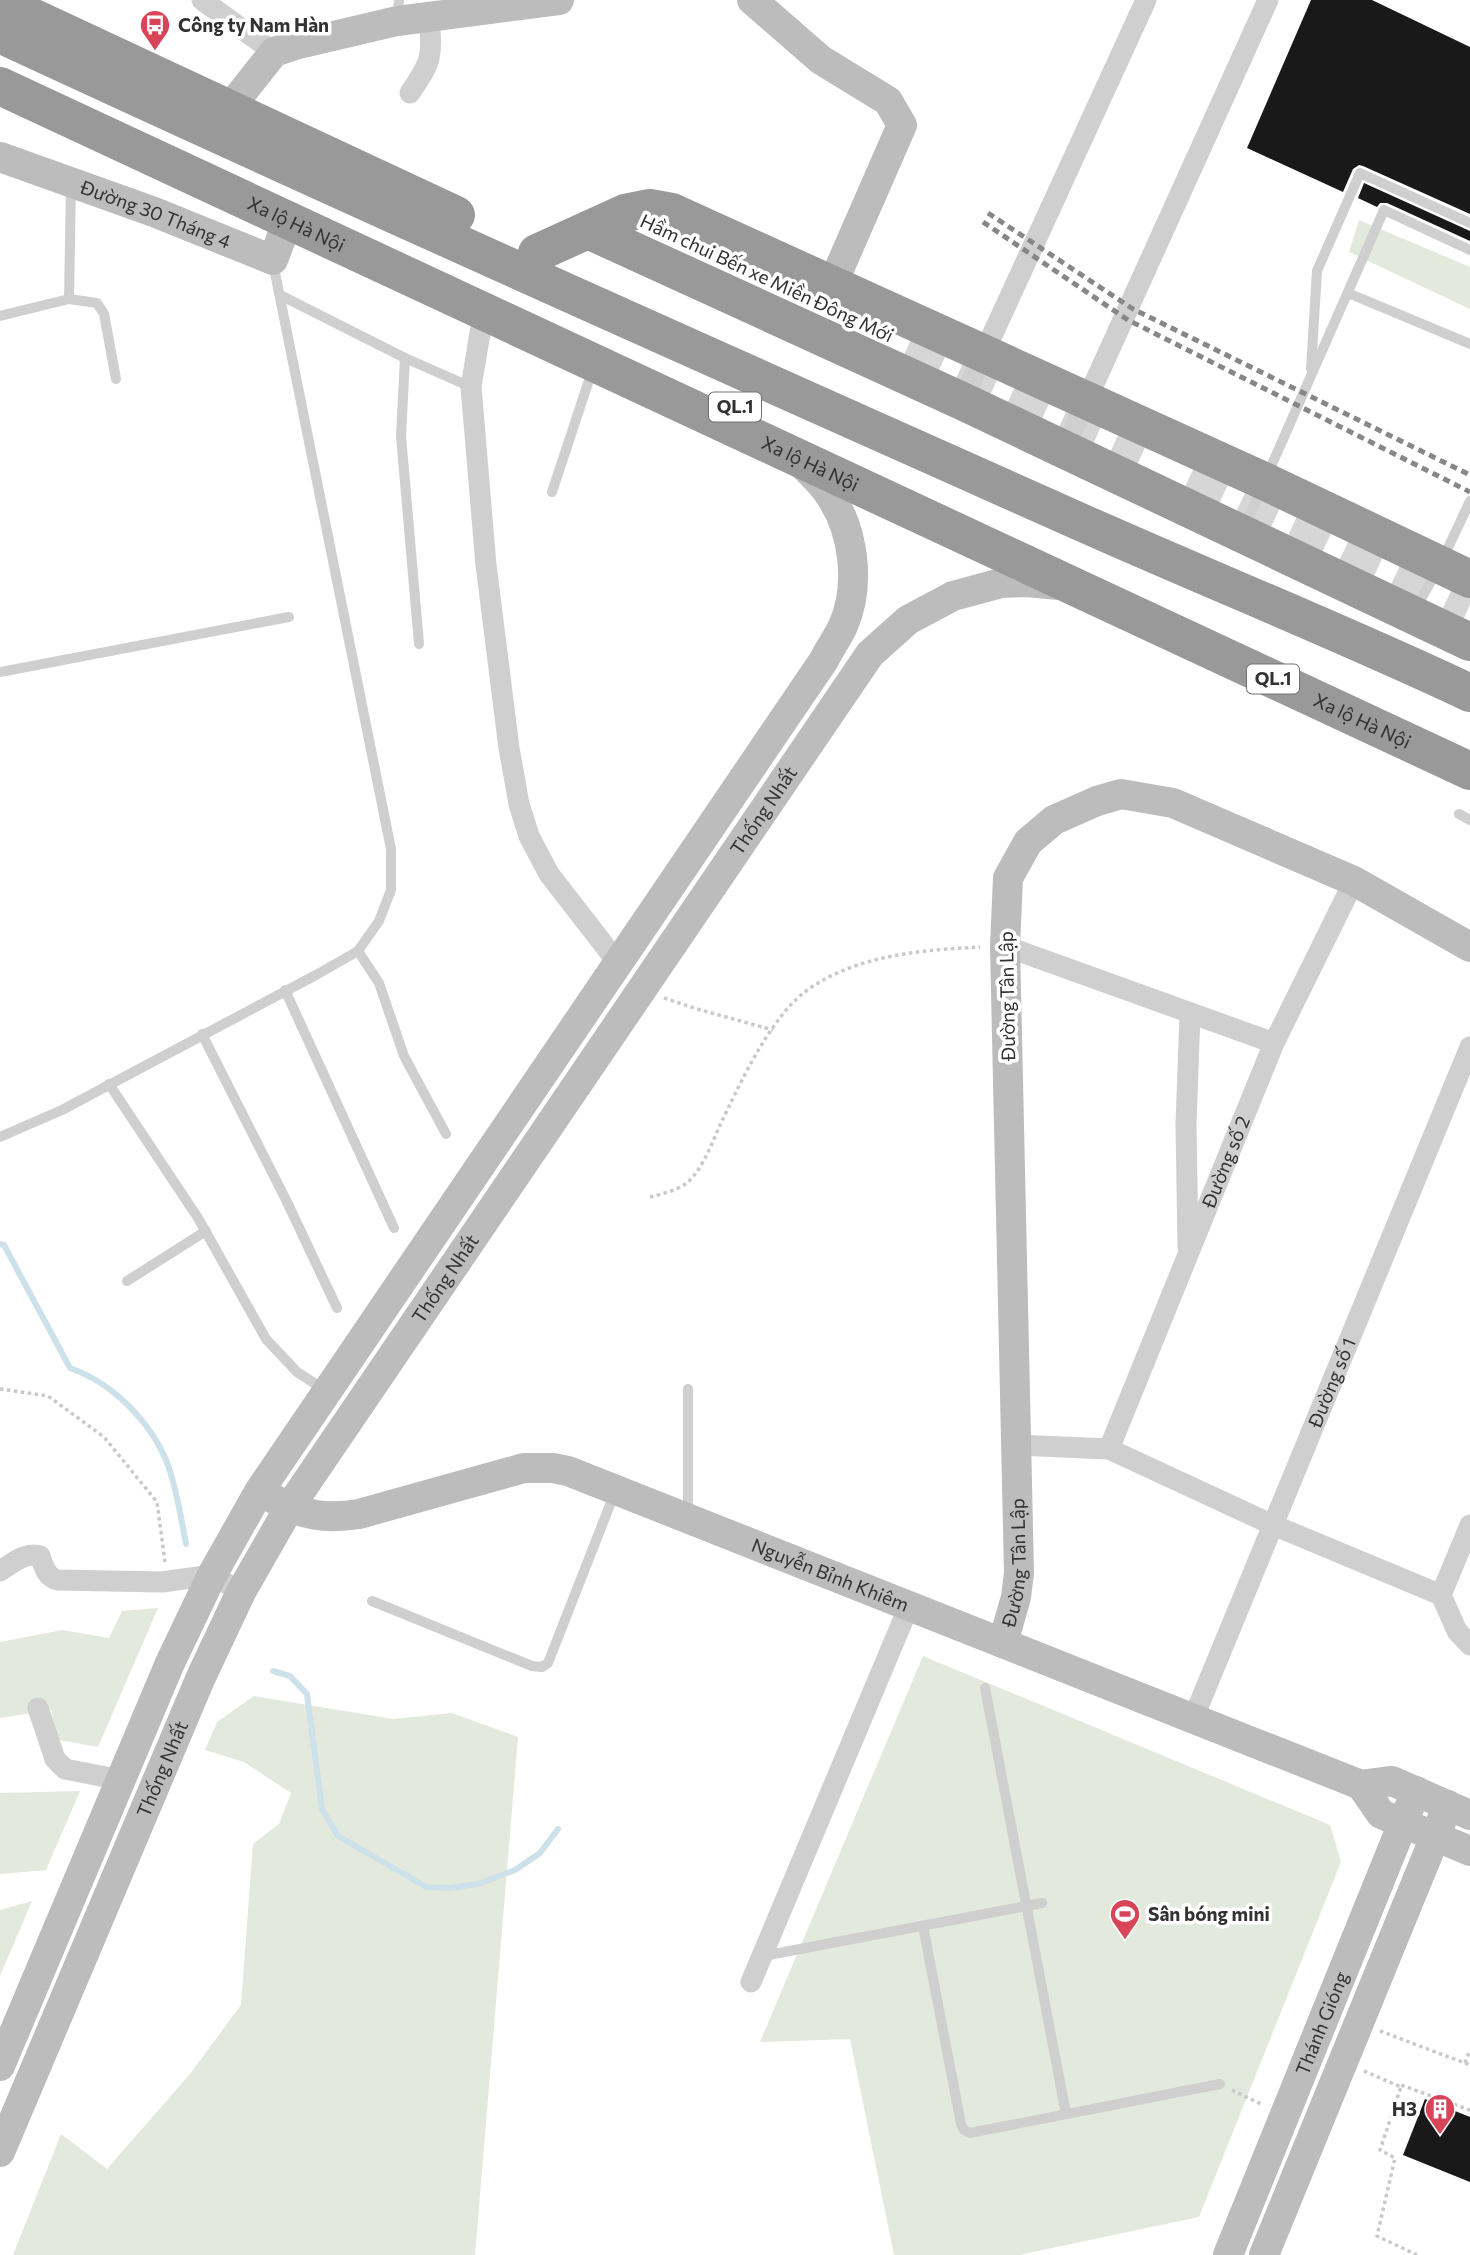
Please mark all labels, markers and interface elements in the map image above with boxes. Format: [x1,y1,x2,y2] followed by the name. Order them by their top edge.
[138,8,172,52] bus stop icon: Công ty Nam Hàn
[178,13,329,36] place label: Công ty Nam Hàn
[77,174,235,253] street label: Đường 30 Tháng 4
[244,191,349,256] street label: Xa lộ Hà Nội
[637,209,898,346] street label: Hầm chui Bến xe Miền Đông Mới
[709,393,761,422] road number: QL.1
[758,431,863,496] street label: Xa lộ Hà Nội
[1247,664,1299,694] road number: QL.1
[1310,688,1415,753] street label: Xa lộ Hà Nội
[725,761,801,859] street label: Thống Nhất
[994,931,1019,1062] street label: Đường Tân Lập
[1196,1112,1254,1212] street label: Đường số 2
[406,1229,483,1327] street label: Thống Nhất
[1302,1334,1360,1431] street label: Đường số 1
[996,1498,1030,1631] street label: Đường Tân Lập
[749,1533,912,1616] street label: Nguyễn Bỉnh Khiêm
[131,1717,192,1820] street label: Thống Nhất
[1108,1897,1142,1941] sports icon: Sân bóng mini
[1148,1902,1270,1925] place label: Sân bóng mini
[1290,1968,1353,2078] street label: Thánh Gióng
[1423,2092,1457,2136] building icon: H3
[1392,2097,1417,2120] place label: H3

